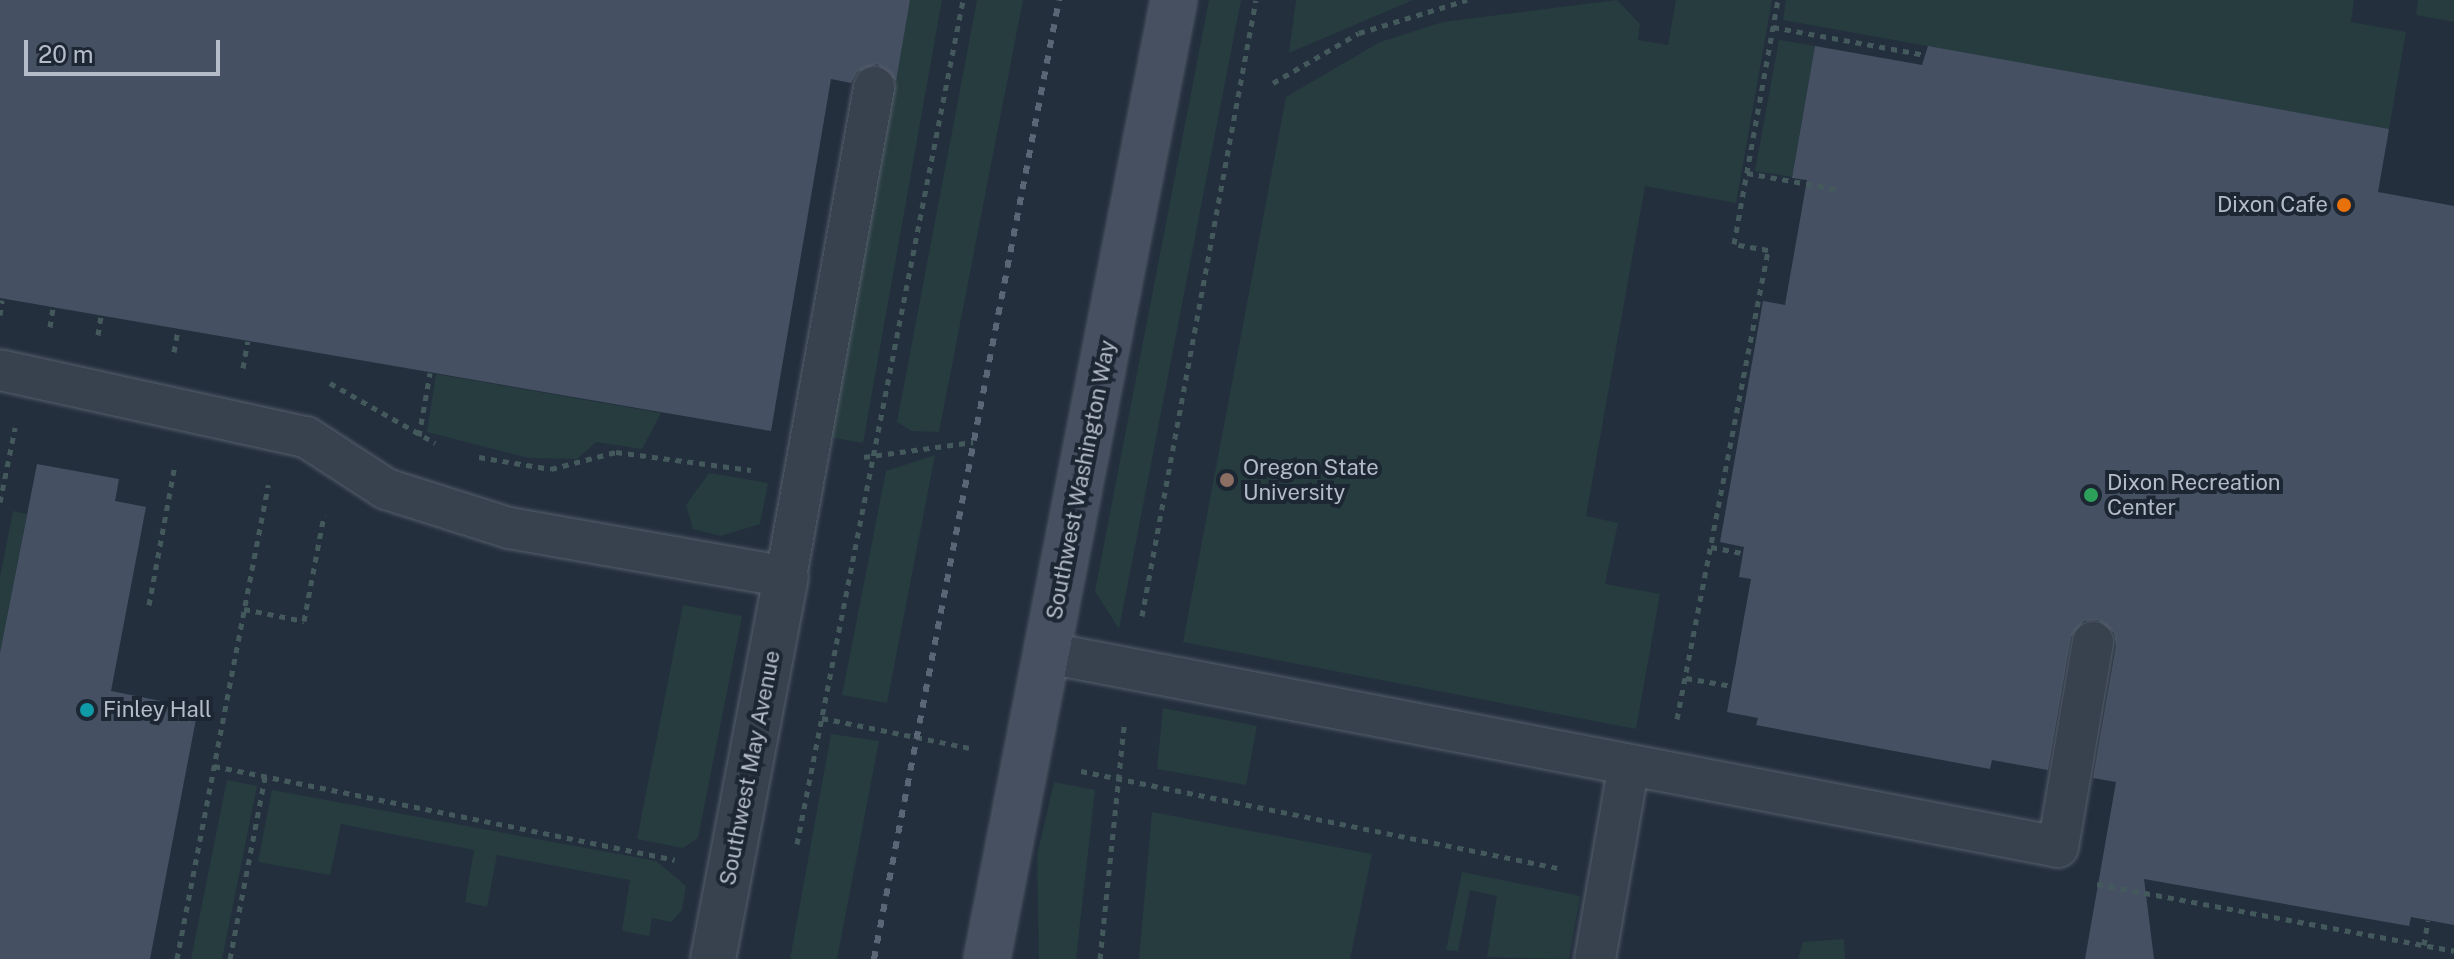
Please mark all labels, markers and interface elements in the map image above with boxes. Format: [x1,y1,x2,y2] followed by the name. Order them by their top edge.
[28,24,224,74] scale bar
[38,40,94,68] text: 20 m
[2217,192,2328,218] place label: Dixon Cafe
[2335,196,2353,214] marker: Dixon Cafe
[1041,338,1121,622] street label: Southwest Washington Way
[1243,454,1379,506] place label: Oregon State University
[2107,469,2281,520] place label: Dixon Recreation Center
[1218,471,1236,489] marker: Oregon State University
[2082,486,2100,504] marker: Dixon Recreation Center
[714,648,786,888] street label: Southwest May Avenue
[103,697,212,723] place label: Finley Hall
[78,701,96,719] marker: Finley Hall

